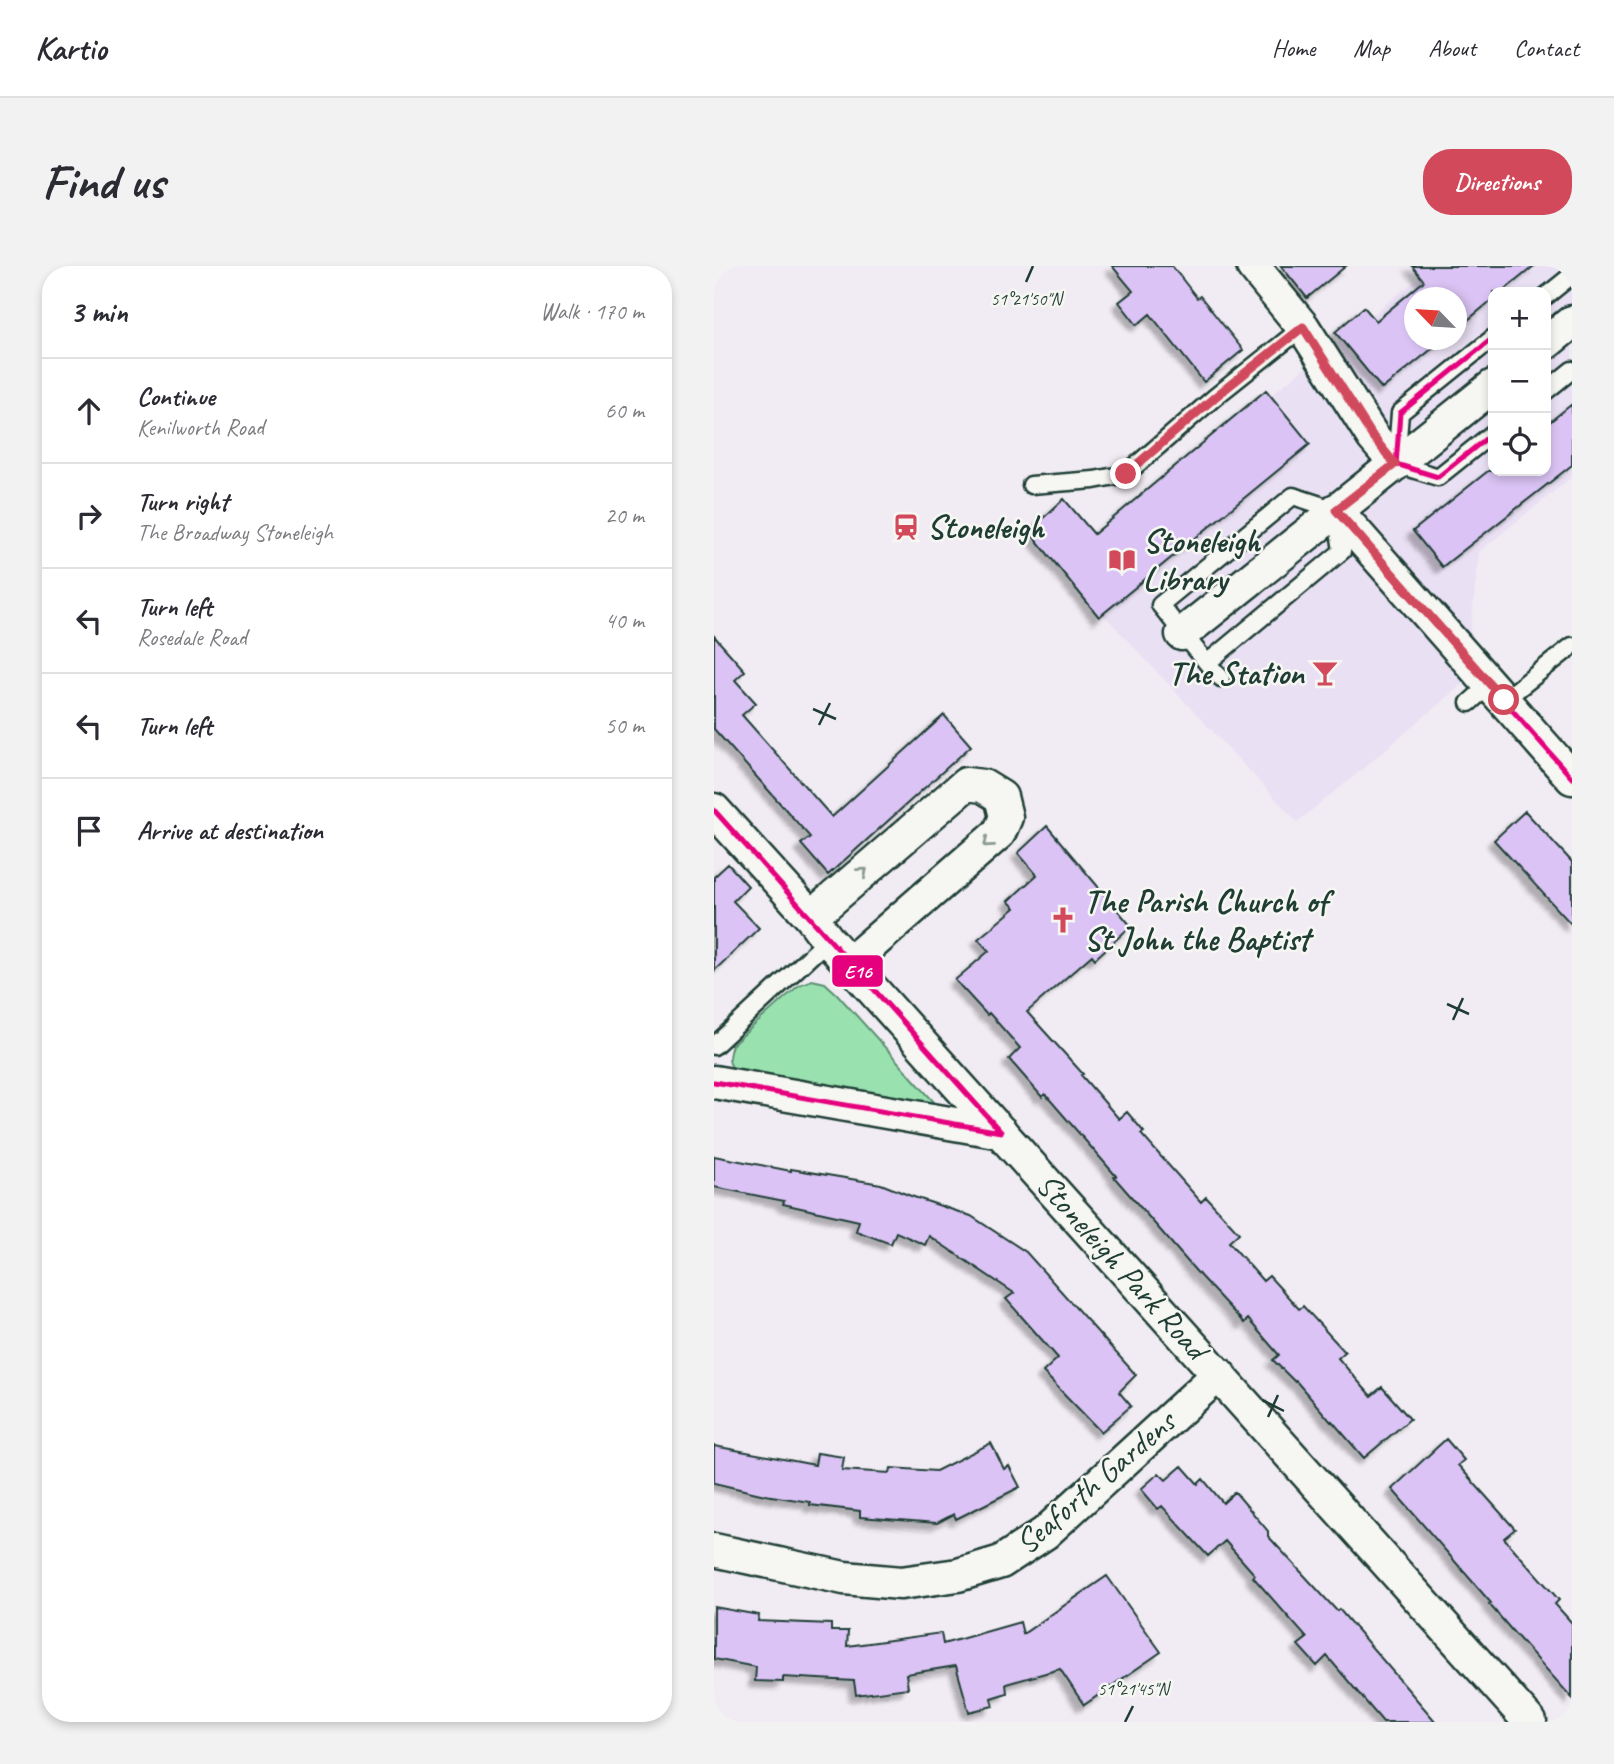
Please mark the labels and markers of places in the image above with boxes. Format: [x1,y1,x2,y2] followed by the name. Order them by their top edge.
[927,506,1045,548] place label: Stoneleigh
[891,512,921,542] station icon: Stoneleigh
[1143,520,1261,600] place label: Stoneleigh Library
[1107,545,1137,575] library icon: Stoneleigh Library
[1168,652,1305,694] place label: The Station
[1310,658,1340,688] bar icon: The Station
[1084,880,1335,960] place label: The Parish Church of St John the Baptist
[1048,905,1078,935] church icon: The Parish Church of St John the Baptist

